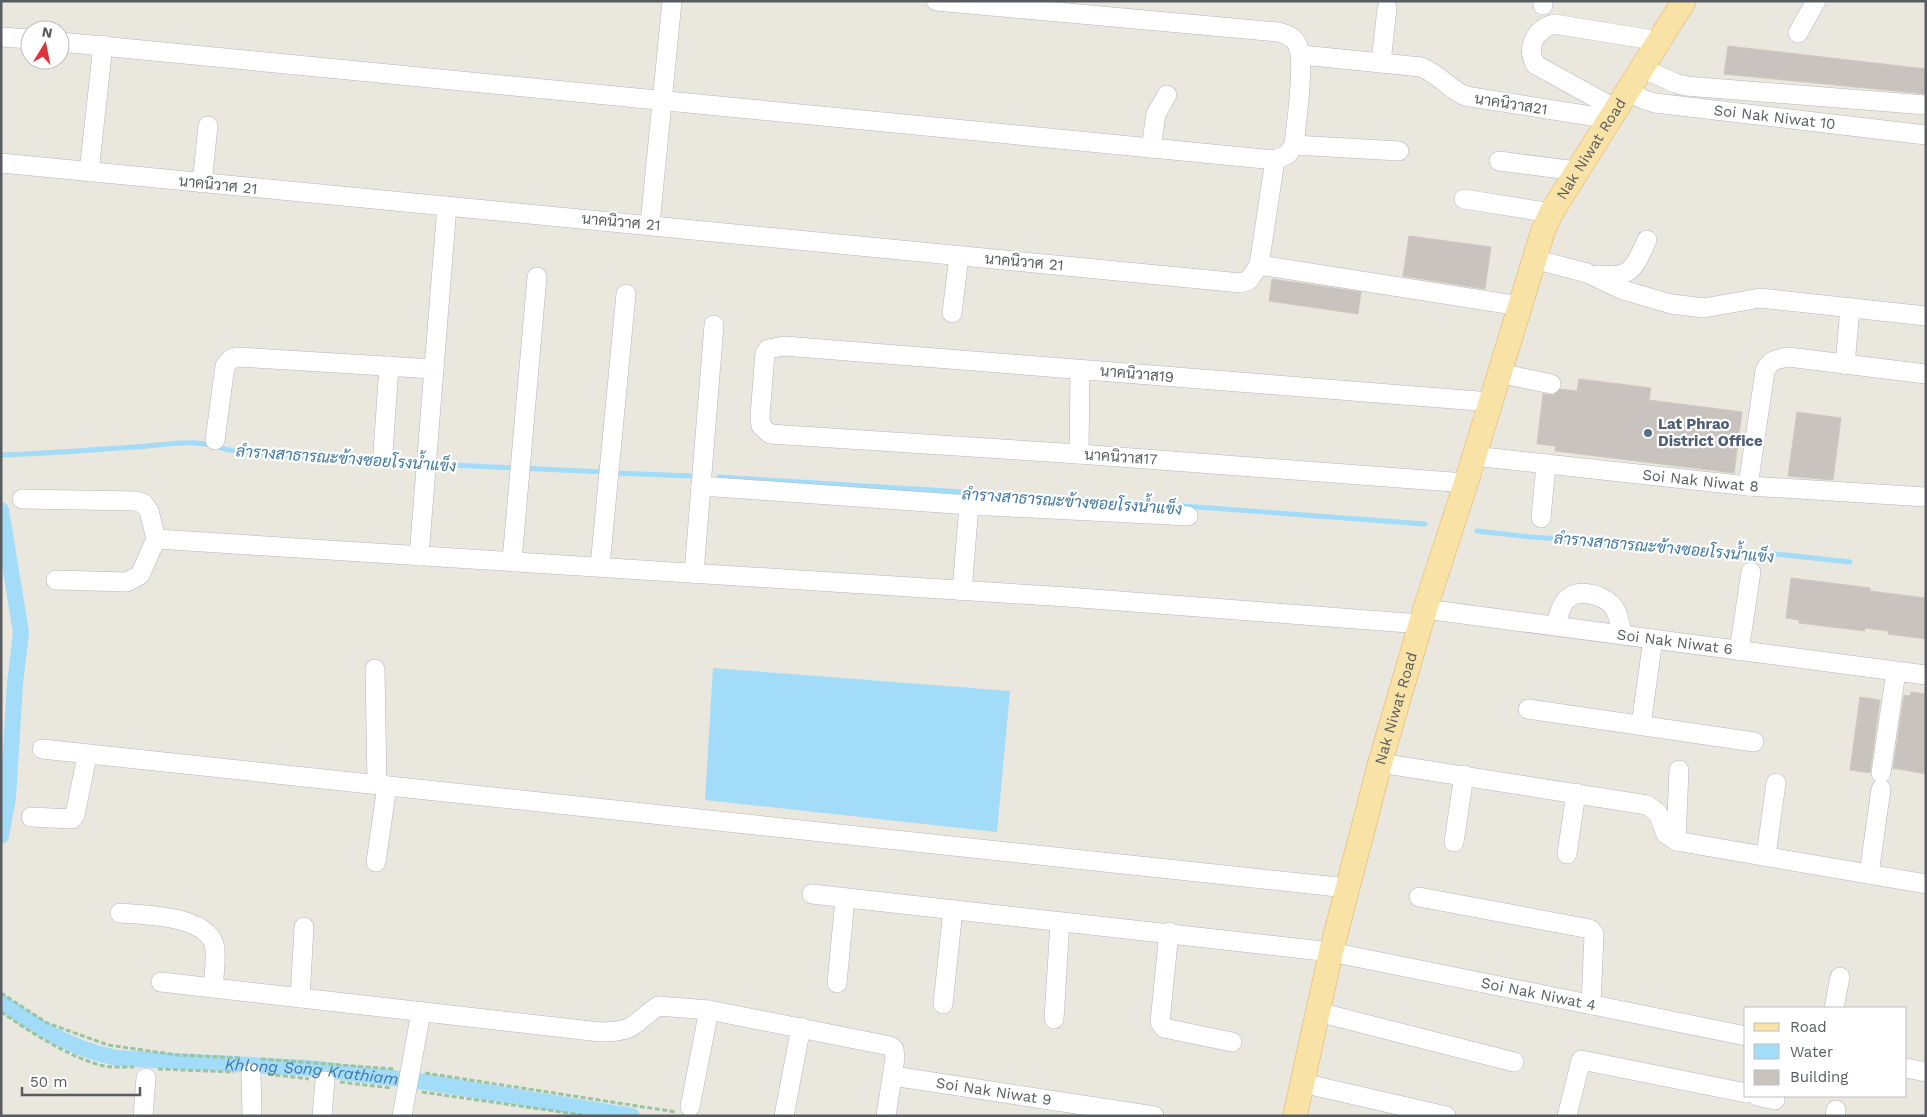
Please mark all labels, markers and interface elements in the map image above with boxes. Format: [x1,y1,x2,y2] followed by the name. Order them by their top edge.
[20,20,70,70] north arrow
[41,23,54,41] text: N
[1473,89,1549,119] street label: นาคนิวาส21
[1553,95,1630,203] street label: Nak Niwat Road
[1713,101,1836,133] street label: Soi Nak Niwat 10
[178,172,258,198] street label: นาคนิวาศ 21
[581,210,661,234] street label: นาคนิวาศ 21
[984,250,1064,274] street label: นาคนิวาศ 21
[1099,362,1175,386] street label: นาคนิวาส19
[1658,415,1763,450] place label: Lat Phrao District Office
[1642,427,1654,439] marker: Lat Phrao District Office
[235,436,457,476] water label: ลำรางสาธารณะข้างซอยโรงน้ำแข็ง
[1084,445,1158,469] street label: นาคนิวาส17
[1642,466,1759,496] street label: Soi Nak Niwat 8
[961,479,1183,519] water label: ลำรางสาธารณะข้างซอยโรงน้ำแข็ง
[1553,523,1775,567] water label: ลำรางสาธารณะข้างซอยโรงน้ำแข็ง
[1616,625,1734,658] street label: Soi Nak Niwat 6
[1371,650,1421,767] street label: Nak Niwat Road
[1480,974,1598,1014] street label: Soi Nak Niwat 4
[1744,1007,1907,1097] legend
[1790,1018,1827,1036] text: Road
[1790,1043,1833,1061] text: Water
[224,1055,400,1089] water label: Khlong Song Krathiam
[22,1064,140,1096] scale bar
[1790,1068,1848,1086] text: Building
[30,1073,67,1091] text: 50 m
[935,1074,1053,1109] street label: Soi Nak Niwat 9

